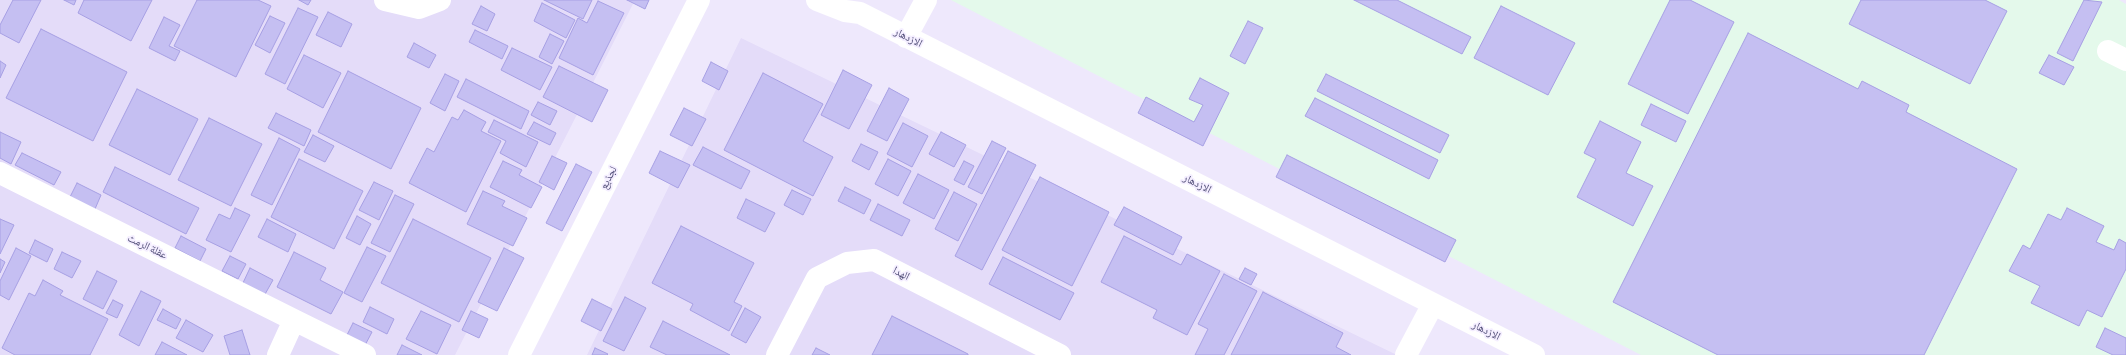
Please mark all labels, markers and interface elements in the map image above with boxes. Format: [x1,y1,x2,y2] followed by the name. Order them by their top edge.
[892,25,924,51] street label: الازدهار
[598,164,620,192] street label: لجذيع
[1181,171,1213,197] street label: الازدهار
[125,232,169,262] street label: عقلة الرمث
[890,264,912,284] street label: الهدا
[1470,318,1502,344] street label: الازدهار

